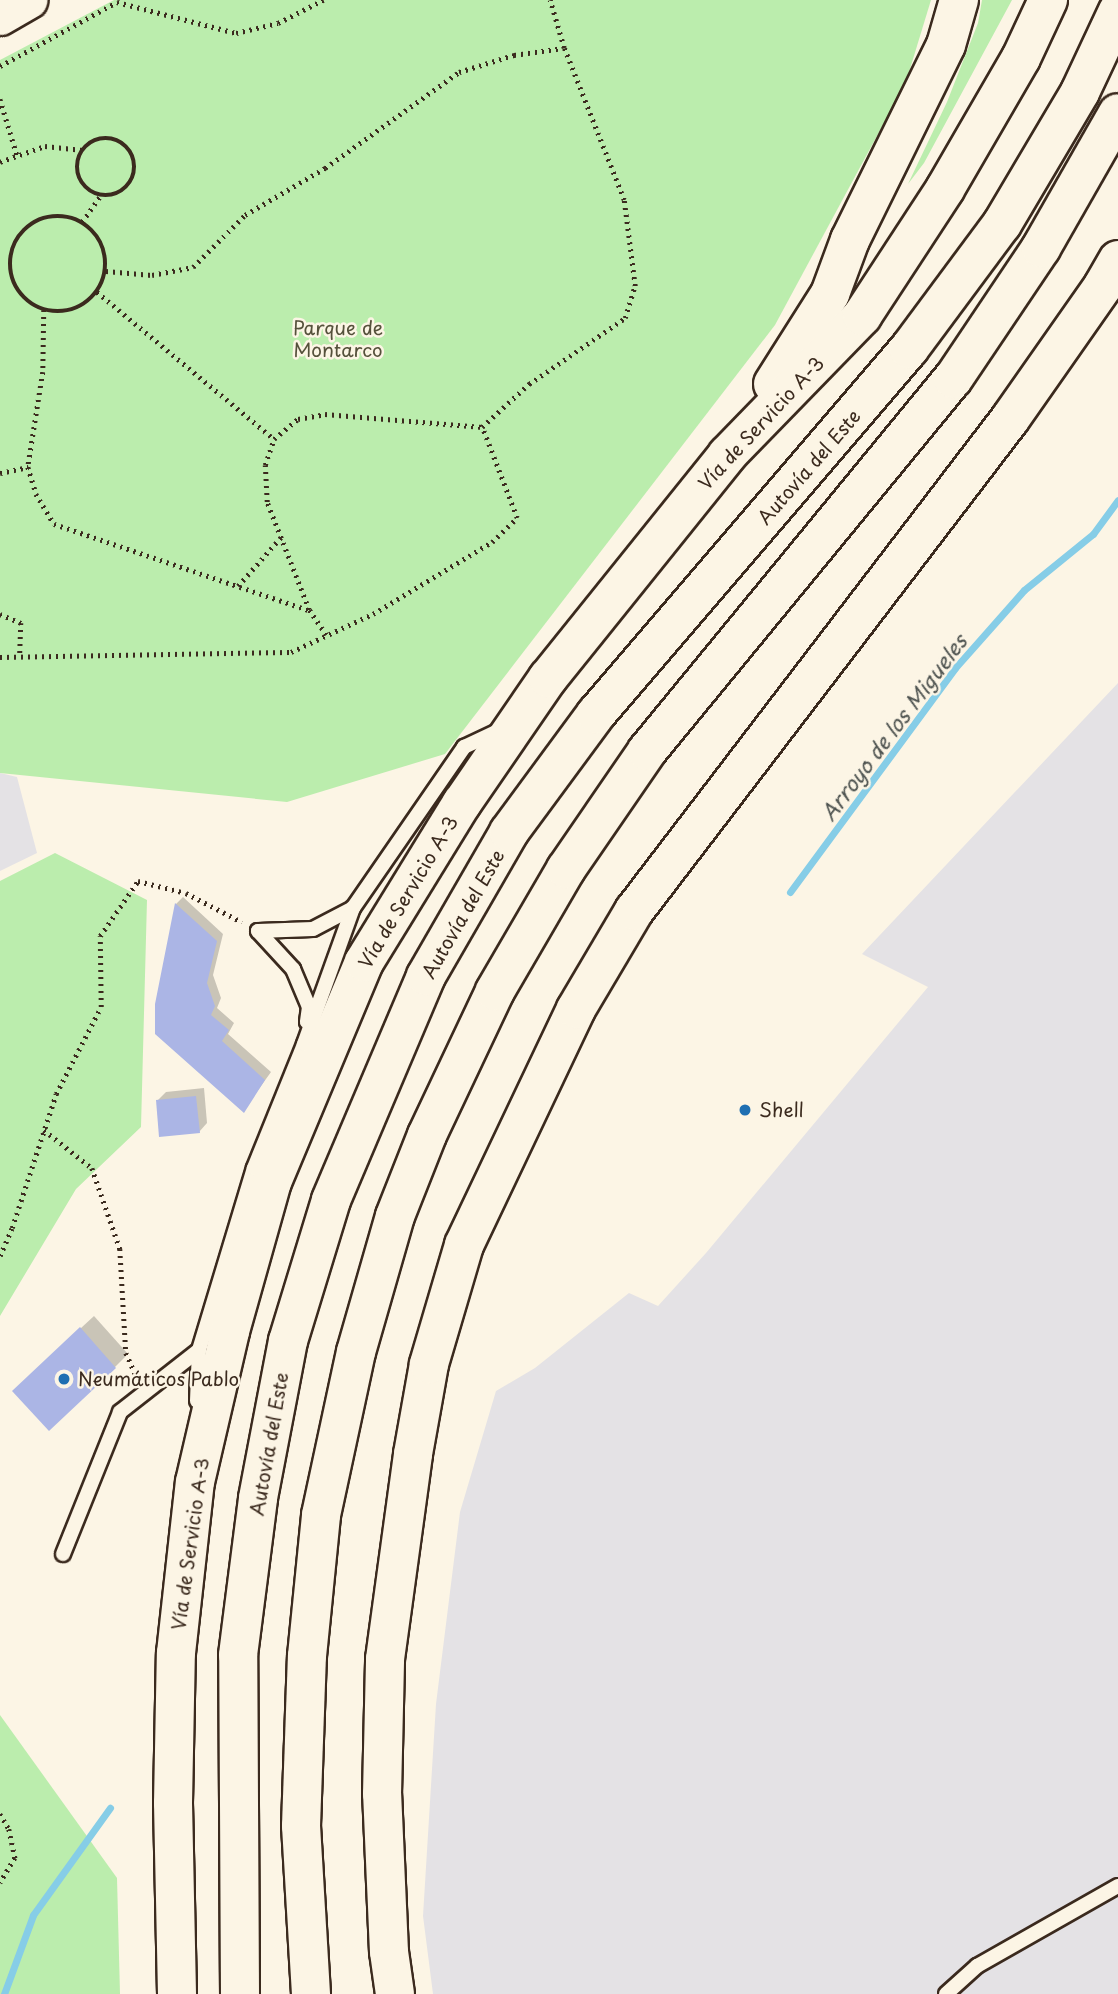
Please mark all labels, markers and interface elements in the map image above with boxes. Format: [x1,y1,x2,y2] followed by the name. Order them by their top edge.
[293,317,383,361] park label: Parque de Montarco
[693,351,829,495] street label: Vía de Servicio A-3
[752,404,866,530] street label: Autovía del Este
[814,627,972,827] water label: Arroyo de los Migueles
[353,811,463,973] street label: Vía de Servicio A-3
[416,844,510,984] street label: Autovía del Este
[759,1099,804,1121] place label: Shell
[737,1102,753,1118] marker: Shell
[78,1368,240,1390] place label: Neumáticos Pablo
[245,1369,293,1519] street label: Autovía del Este
[56,1371,72,1387] marker: Neumáticos Pablo
[167,1456,213,1632] street label: Vía de Servicio A-3

